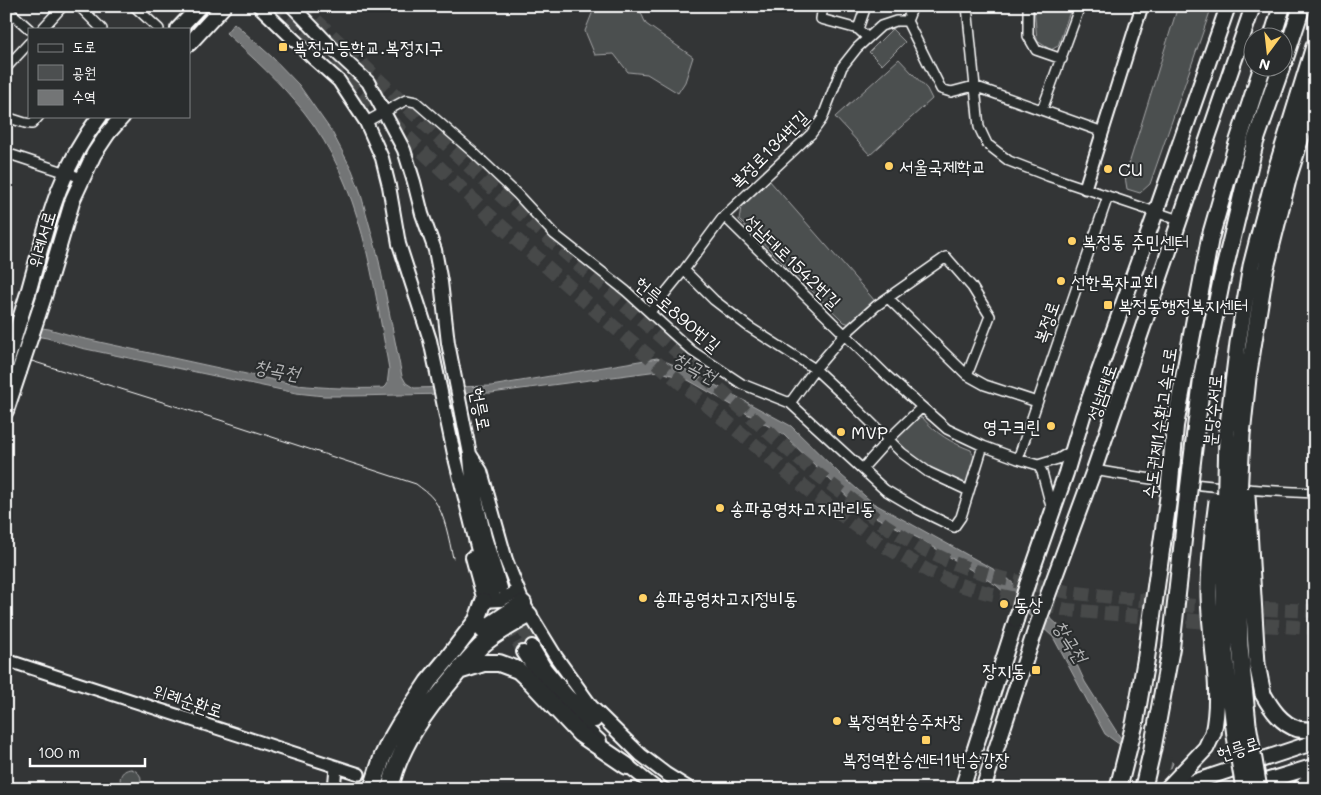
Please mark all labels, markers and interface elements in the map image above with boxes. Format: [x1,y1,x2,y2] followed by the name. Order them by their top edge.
[28,28,190,118] legend
[1244,28,1294,78] north arrow
[293,35,443,59] place label: 복정고등학교.복정지구
[72,36,96,56] text: 도로
[277,41,289,53] marker: 복정고등학교.복정지구
[1257,54,1272,76] text: N
[72,62,96,82] text: 공원
[72,86,96,106] text: 수역
[725,104,814,193] street label: 복정로134번길
[899,154,986,178] place label: 서울국제학교
[1118,157,1143,181] place label: CU
[883,160,895,172] marker: 서울국제학교
[1102,163,1114,175] marker: CU
[21,208,61,270] street label: 위례서로
[739,209,847,314] street label: 성남대로1542번길
[1082,229,1189,253] place label: 복정동 주민센터
[1066,235,1078,247] marker: 복정동 주민센터
[1071,269,1158,293] place label: 선한목자교회
[630,271,726,357] street label: 헌릉로890번길
[1055,275,1067,287] marker: 선한목자교회
[1118,293,1248,317] place label: 복정동행정복지센터
[1028,298,1064,346] street label: 복정로
[1102,299,1114,311] marker: 복정동행정복지센터
[669,345,723,389] water label: 창곡천
[1136,346,1182,500] street label: 수도권제1순환고속도로
[252,353,303,386] water label: 창곡천
[1080,361,1122,423] street label: 성남대로
[1197,373,1227,447] street label: 분당수서로
[465,385,497,433] street label: 헌릉로
[983,414,1041,438] place label: 영구크린
[851,420,888,444] place label: MVP
[1045,420,1057,432] marker: 영구크린
[835,426,847,438] marker: MVP
[730,496,875,520] place label: 송파공영차고지관리동
[714,502,726,514] marker: 송파공영차고지관리동
[653,586,798,610] place label: 송파공영차고지정비동
[637,592,649,604] marker: 송파공영차고지정비동
[1014,592,1043,616] place label: 동상
[998,598,1010,610] marker: 동상
[1048,615,1095,668] water label: 창곡천
[983,658,1026,682] place label: 장지동
[1030,664,1042,676] marker: 장지동
[150,677,226,723] street label: 위례순환로
[847,709,963,733] place label: 복정역환승주차장
[831,715,843,727] marker: 복정역환승주차장
[1214,730,1262,766] street label: 헌릉로
[920,734,932,746] marker: 복정역환승센터1번승강장
[30,735,145,767] scale bar
[38,742,80,762] text: 100 m
[842,747,1010,771] place label: 복정역환승센터1번승강장

